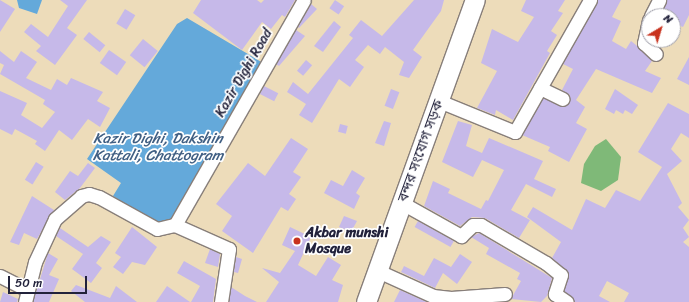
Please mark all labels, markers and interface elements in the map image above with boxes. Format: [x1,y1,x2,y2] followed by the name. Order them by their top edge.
[641,8,681,48] north arrow
[659,9,677,29] text: N
[212,26,276,120] street label: Kazir Dighi Road
[395,98,447,204] street label: বন্দর সংযোগ সড়ক
[93,129,223,164] water label: Kazir Dighi, Dakshin Kattali, Chattogram
[305,225,388,258] place label: Akbar munshi Mosque
[292,236,302,246] marker: Akbar munshi Mosque
[10,268,89,294] scale bar
[15,272,42,294] text: 50 m

